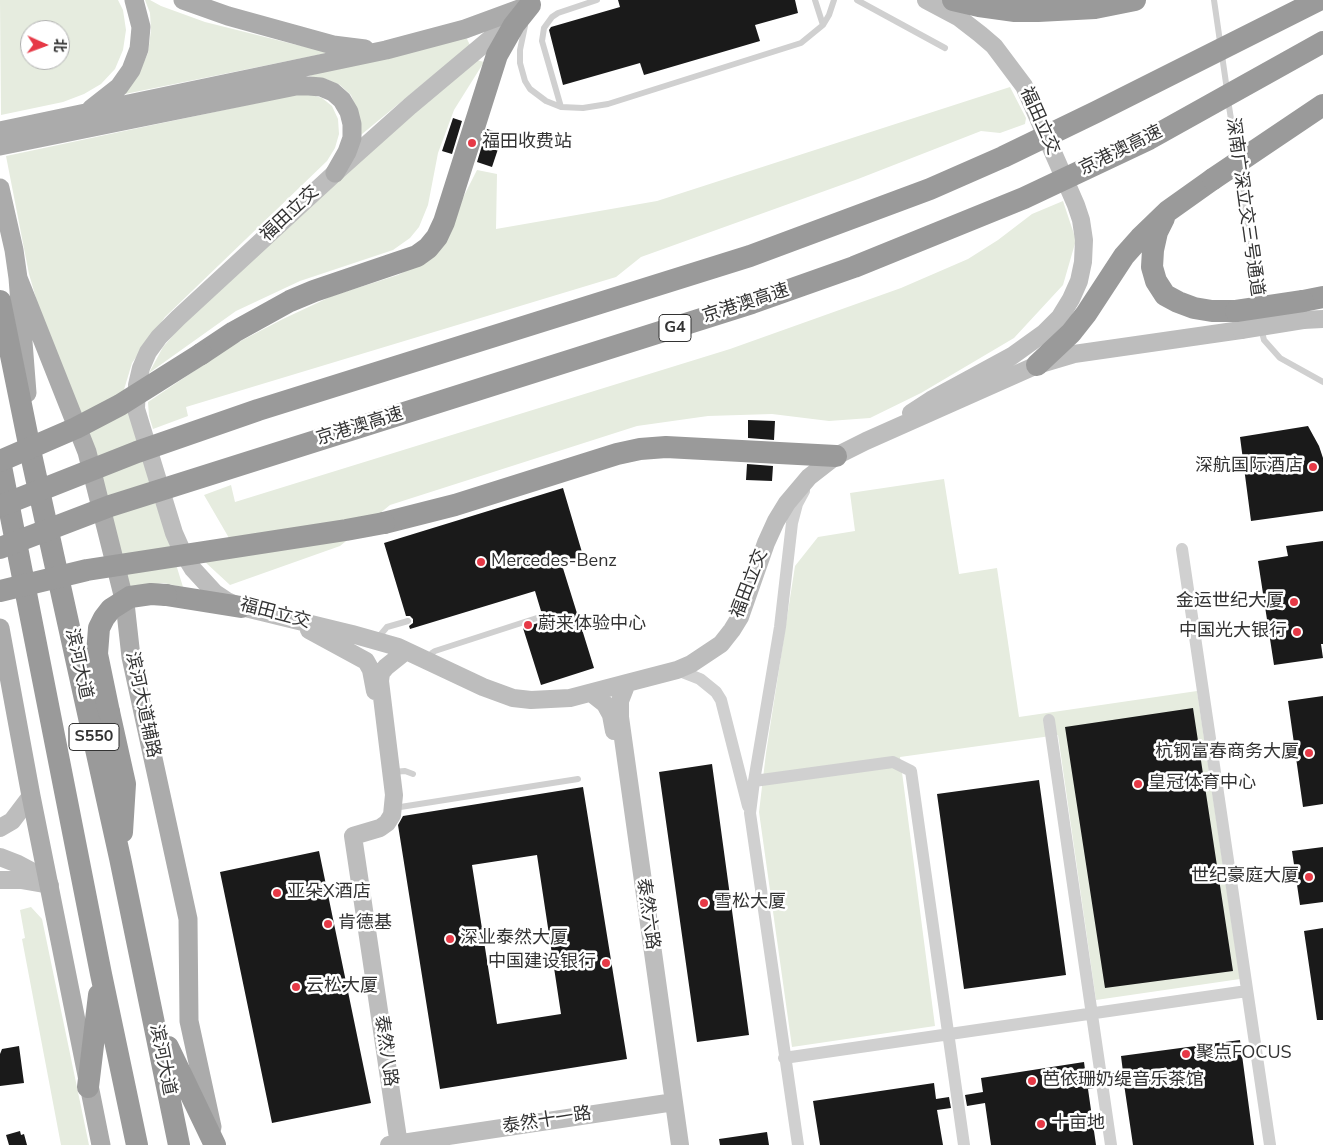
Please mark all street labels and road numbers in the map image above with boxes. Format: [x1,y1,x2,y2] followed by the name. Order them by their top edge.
[1014,84,1064,158] street label: 福田立交
[1221,116,1267,298] street label: 深南广深立交三号通道
[1076,122,1166,180] street label: 京港澳高速
[256,182,324,246] street label: 福田立交
[700,280,792,328] street label: 京港澳高速
[659,314,691,342] road number: G4
[314,404,406,450] street label: 京港澳高速
[727,547,773,621] street label: 福田立交
[237,594,313,634] street label: 福田立交
[60,627,96,701] street label: 滨河大道
[120,650,164,760] street label: 滨河大道辅路
[69,724,119,750] road number: S550
[631,877,663,951] street label: 泰然六路
[369,1014,401,1088] street label: 泰然八路
[145,1023,179,1097] street label: 滨河大道
[501,1103,593,1139] street label: 泰然十一路

